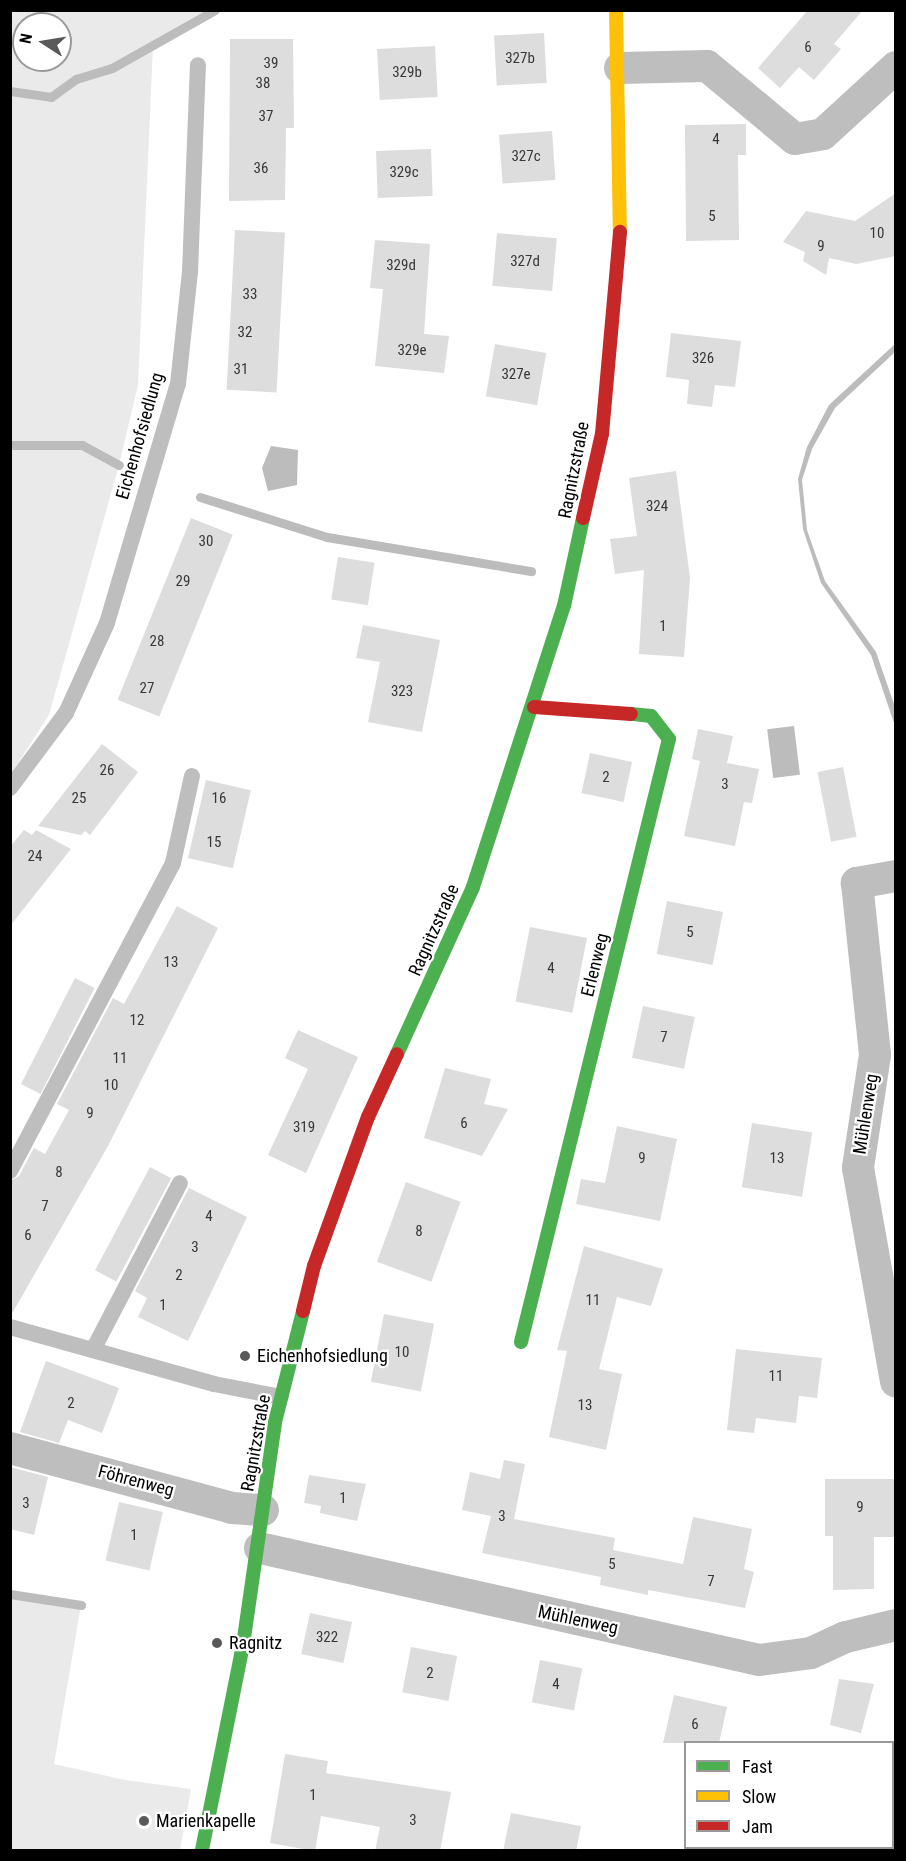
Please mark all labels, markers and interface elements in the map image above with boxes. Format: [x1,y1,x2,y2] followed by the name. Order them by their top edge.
[12,12,72,72] north arrow
[16,32,36,45] text: N
[804,39,812,57] house number: 6
[505,50,535,68] house number: 327b
[264,55,278,73] house number: 39
[392,64,422,82] house number: 329b
[256,75,270,93] house number: 38
[259,108,273,126] house number: 37
[712,131,720,149] house number: 4
[511,148,541,166] house number: 327c
[254,160,268,178] house number: 36
[389,164,419,182] house number: 329c
[708,208,716,226] house number: 5
[870,225,884,243] house number: 10
[817,238,825,256] house number: 9
[510,253,540,271] house number: 327d
[386,257,416,275] house number: 329d
[243,286,257,304] house number: 33
[238,324,252,342] house number: 32
[397,342,427,360] house number: 329e
[692,350,714,368] house number: 326
[234,361,248,379] house number: 31
[501,366,531,384] house number: 327e
[112,370,168,502] street label: Eichenhofsiedlung
[554,420,594,520] street label: Ragnitzstraße
[646,498,668,516] house number: 324
[199,533,213,551] house number: 30
[176,573,190,591] house number: 29
[659,618,667,636] house number: 1
[150,633,164,651] house number: 28
[140,680,154,698] house number: 27
[391,683,413,701] house number: 323
[100,762,114,780] house number: 26
[602,769,610,787] house number: 2
[721,776,729,794] house number: 3
[72,790,86,808] house number: 25
[212,790,226,808] house number: 16
[207,834,221,852] house number: 15
[28,848,42,866] house number: 24
[404,881,464,979] street label: Ragnitzstraße
[686,924,694,942] house number: 5
[577,931,613,999] street label: Erlenweg
[164,954,178,972] house number: 13
[547,960,555,978] house number: 4
[130,1012,144,1030] house number: 12
[660,1029,668,1047] house number: 7
[113,1050,127,1068] house number: 11
[849,1072,883,1156] street label: Mühlenweg
[104,1077,118,1095] house number: 10
[86,1105,94,1123] house number: 9
[460,1115,468,1133] house number: 6
[293,1119,315,1137] house number: 319
[638,1150,646,1168] house number: 9
[770,1150,784,1168] house number: 13
[55,1164,63,1182] house number: 8
[41,1198,49,1216] house number: 7
[205,1208,213,1226] house number: 4
[415,1223,423,1241] house number: 8
[24,1227,32,1245] house number: 6
[191,1239,199,1257] house number: 3
[175,1267,183,1285] house number: 2
[586,1292,600,1310] house number: 11
[159,1297,167,1315] house number: 1
[395,1344,409,1362] house number: 10
[257,1345,388,1367] place label: Eichenhofsiedlung
[238,1349,252,1363] marker: Eichenhofsiedlung
[769,1368,783,1386] house number: 11
[237,1393,275,1493] street label: Ragnitzstraße
[67,1395,75,1413] house number: 2
[578,1397,592,1415] house number: 13
[96,1461,176,1501] street label: Föhrenweg
[339,1490,347,1508] house number: 1
[22,1495,30,1513] house number: 3
[856,1499,864,1517] house number: 9
[498,1508,506,1526] house number: 3
[130,1527,138,1545] house number: 1
[608,1556,616,1574] house number: 5
[707,1573,715,1591] house number: 7
[536,1601,620,1639] street label: Mühlenweg
[316,1629,338,1647] house number: 322
[229,1632,282,1654] place label: Ragnitz
[210,1636,224,1650] marker: Ragnitz
[426,1665,434,1683] house number: 2
[552,1676,560,1694] house number: 4
[691,1716,699,1734] house number: 6
[684,1741,894,1849] legend
[742,1756,773,1777] text: Fast
[742,1786,776,1807] text: Slow
[309,1787,317,1805] house number: 1
[156,1810,256,1832] place label: Marienkapelle
[409,1812,417,1830] house number: 3
[137,1814,151,1828] marker: Marienkapelle
[742,1816,773,1837] text: Jam

